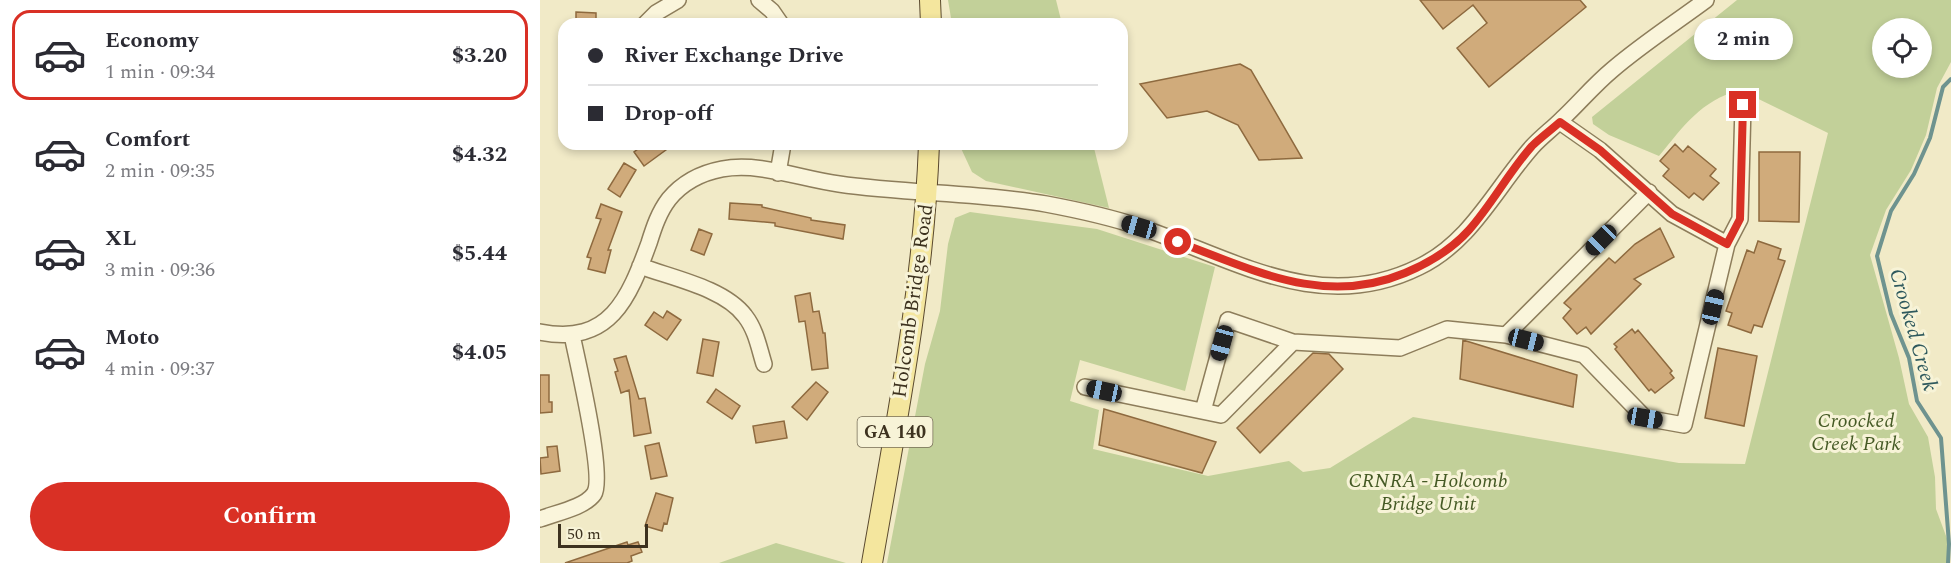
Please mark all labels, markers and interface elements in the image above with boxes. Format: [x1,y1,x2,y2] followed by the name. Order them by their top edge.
[1694,18,1792,60] callout: 2 min
[1872,18,1932,78] map controls
[1872,18,1932,78] button: locate
[105,24,198,57] text: Economy
[1717,24,1770,54] text: 2 min
[33,28,87,82] icon: car
[452,39,507,72] text: $3.20
[624,39,844,72] text: River Exchange Drive
[105,57,215,87] text: 1 min · 09:34
[1729,91,1756,118] route end
[624,97,713,130] text: Drop-off
[105,123,190,156] text: Comfort
[33,127,87,181] icon: car
[452,138,507,171] text: $4.32
[105,156,215,186] text: 2 min · 09:35
[885,202,941,400] street label: Holcomb Bridge Road
[1119,213,1159,241] car
[1582,221,1620,259] car
[105,222,136,255] text: XL
[33,226,87,280] icon: car
[1164,228,1191,255] route start
[452,237,507,270] text: $5.44
[105,255,215,285] text: 3 min · 09:36
[1880,265,1946,395] water label: Crooked Creek
[1700,287,1726,327] car
[105,321,159,354] text: Moto
[1209,323,1235,363] car
[33,325,87,379] icon: car
[1506,327,1546,353] car
[452,336,507,369] text: $4.05
[105,354,215,384] text: 4 min · 09:37
[1085,378,1123,404] car
[1626,406,1664,430] car
[1811,406,1902,459] park label: Croocked Creek Park
[858,417,932,447] road number: GA 140
[1348,466,1508,519] park label: CRNRA - Holcomb Bridge Unit
[30,482,510,551] button: Confirm
[558,521,648,548] scale bar
[567,522,601,546] text: 50 m

